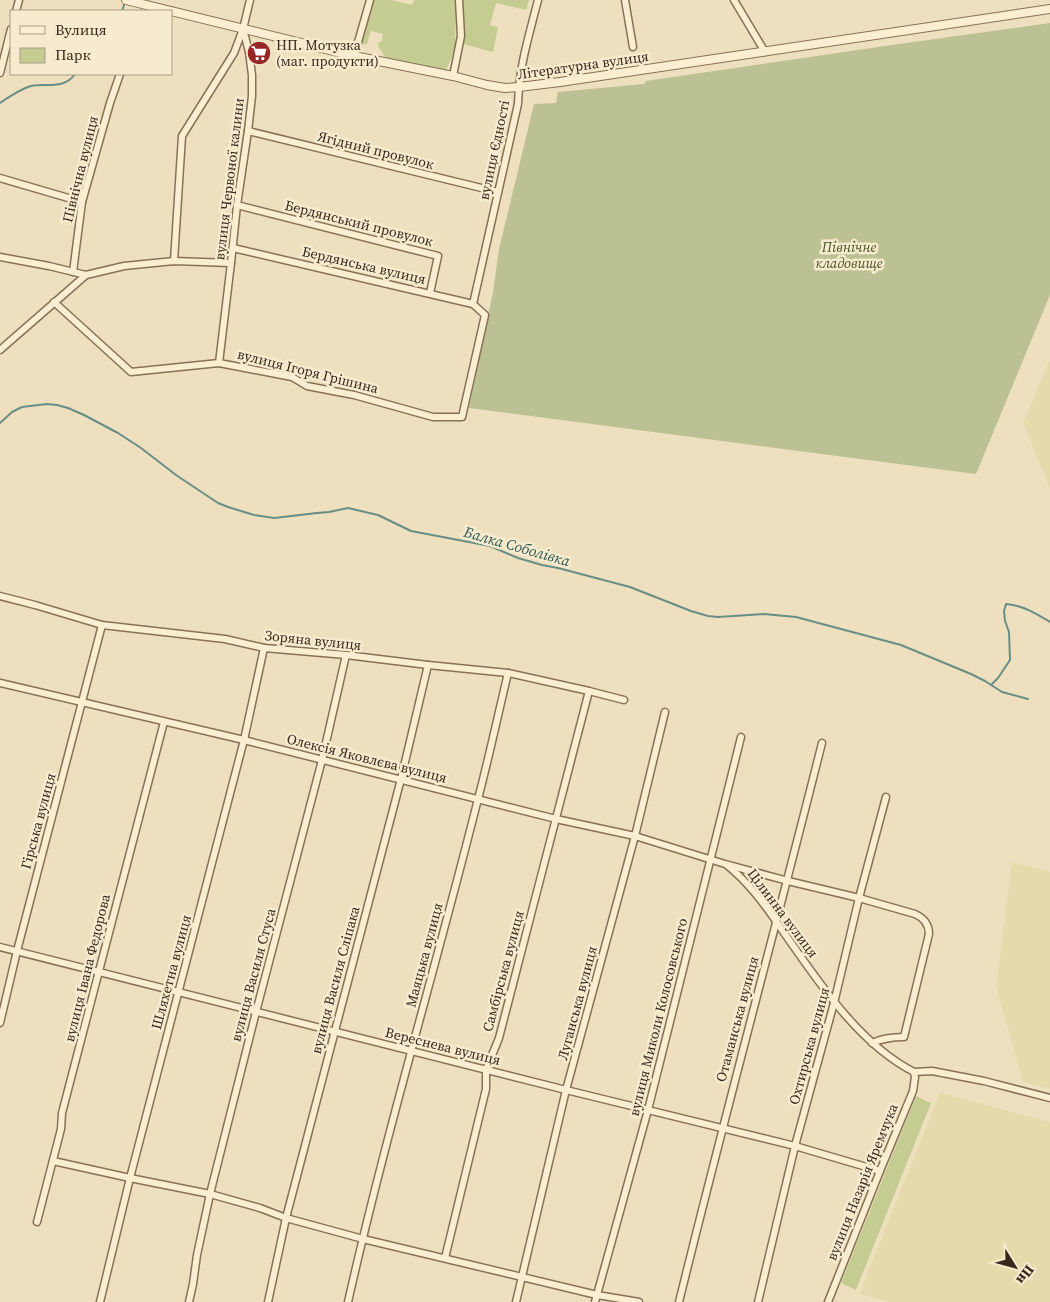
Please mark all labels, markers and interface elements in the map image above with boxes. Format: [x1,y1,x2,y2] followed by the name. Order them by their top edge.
[10,10,172,75] legend
[55,19,107,40] text: Вулиця
[276,35,379,71] place label: НП. Мотузка (маг. продукти)
[246,40,272,66] supermarket icon: НП. Мотузка (маг. продукти)
[55,44,91,65] text: Парк
[516,46,650,84] street label: Літературна вулиця
[209,97,249,261] street label: вулиця Червоної калини
[474,98,514,202] street label: вулиця Єдності
[57,114,103,224] street label: Північна вулиця
[316,126,436,174] street label: Ягідний провулок
[283,195,435,251] street label: Бердянський провулок
[816,237,883,273] park label: Північне кладовище
[300,241,428,289] street label: Бердянська вулиця
[235,344,381,398] street label: вулиця Ігоря Грішина
[460,521,573,571] water label: Балка Соболівка
[264,625,362,655] street label: Зоряна вулиця
[285,728,449,788] street label: Олексія Яковлєва вулиця
[16,771,60,871] street label: Гірська вулиця
[743,864,823,962] street label: Цілинна вулиця
[59,891,115,1044] street label: вулиця Івана Федорова
[400,900,448,1010] street label: Маяцька вулиця
[306,903,365,1056] street label: вулиця Василя Сліпака
[226,905,281,1044] street label: вулиця Василя Стуса
[477,908,529,1034] street label: Самбірська вулиця
[146,912,196,1032] street label: Шляхетна вулиця
[624,915,692,1118] street label: вулиця Миколи Колосовського
[552,944,602,1062] street label: Луганська вулиця
[711,954,763,1084] street label: Отаманська вулиця
[784,985,834,1107] street label: Охтирська вулиця
[383,1022,503,1070] street label: Вереснева вулиця
[821,1100,903,1263] street label: вулиця Назарія Яремчука
[990,1242,1040,1292] north arrow
[1011,1261,1039,1289] text: Пн

